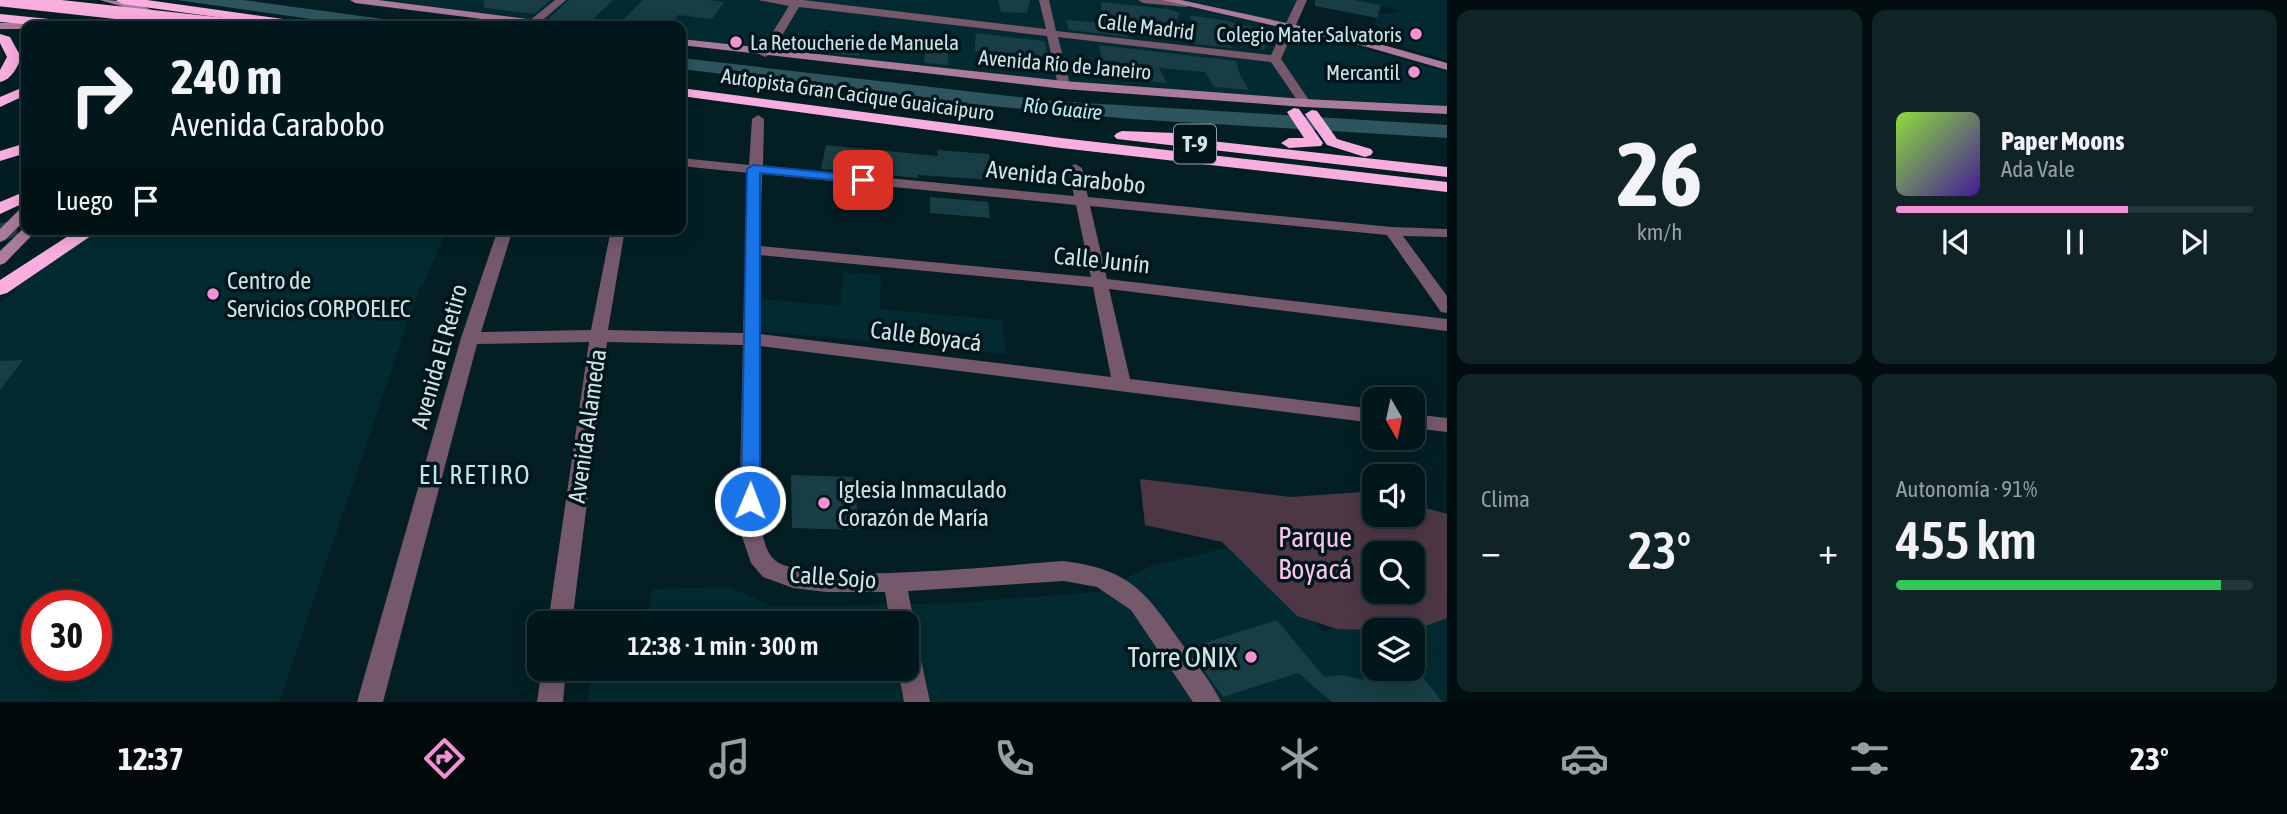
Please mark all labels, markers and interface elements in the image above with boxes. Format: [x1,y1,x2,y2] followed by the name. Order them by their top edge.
[1096,8,1196,44] street label: Calle Madrid
[1217,22,1402,46] place label: Colegio Mater Salvatoris
[1408,26,1424,42] marker: Colegio Mater Salvatoris
[750,30,959,54] place label: La Retoucherie de Manuela
[728,34,744,50] marker: La Retoucherie de Manuela
[978,44,1152,84] street label: Avenida Río de Janeiro
[171,48,282,104] text: 240 m
[56,49,147,140] icon: right
[1326,60,1400,84] place label: Mercantil
[720,63,996,125] street label: Autopista Gran Cacique Guaicaipuro
[1406,64,1422,80] marker: Mercantil
[1022,92,1104,124] water label: Río Guaire
[171,106,385,143] text: Avenida Carabobo
[1617,121,1702,225] text: 26
[1174,125,1216,164] road number: T-9
[2001,126,2124,156] text: Paper Moons
[833,150,893,210] pin
[985,155,1147,199] street label: Avenida Carabobo
[2001,156,2075,182] text: Ada Vale
[844,161,882,199] icon: arrive
[127,182,165,220] icon: arrive
[56,186,113,216] text: Luego
[1637,219,1682,245] text: km/h
[1937,223,1975,261] icon: previous
[2056,223,2094,261] icon: pause
[2175,223,2213,261] icon: next
[1053,242,1151,278] street label: Calle Junín
[227,267,411,322] place label: Centro de Servicios CORPOELEC
[406,281,472,431] street label: Avenida El Retiro
[205,286,221,302] marker: Centro de Servicios CORPOELEC
[869,316,983,356] street label: Calle Boyacá
[563,347,611,505] street label: Avenida Alameda
[1362,387,1424,450] north arrow
[1362,387,1425,681] map controls
[419,460,531,490] district label: EL RETIRO
[713,464,787,538] position arrow
[1362,464,1425,527] button: sound
[838,476,1007,531] place label: Iglesia Inmaculado Corazón de María
[1896,476,2037,502] text: Autonomía · 91%
[1481,486,1530,512] text: Clima
[816,495,832,511] marker: Iglesia Inmaculado Corazón de María
[1896,510,2037,570] text: 455 km
[1628,520,1691,580] text: 23°
[1278,521,1352,585] park label: Parque Boyacá
[1481,529,1501,572] text: −
[1818,529,1838,572] text: +
[1362,541,1425,604] button: search
[789,561,877,593] street label: Calle Sojo
[21,590,112,681] speed limit sign: 30
[1362,618,1425,681] button: layers
[628,631,818,661] text: 12:38 · 1 min · 300 m
[1128,641,1237,673] place label: Torre ONIX
[1243,649,1259,665] marker: Torre ONIX
[420,734,469,783] icon: directions
[705,734,754,783] icon: music
[990,734,1039,783] icon: phone
[1275,734,1324,783] icon: climate
[1560,734,1609,783] icon: car
[1845,734,1894,783] icon: filters
[118,740,184,777] text: 12:37
[2130,740,2169,777] text: 23°

